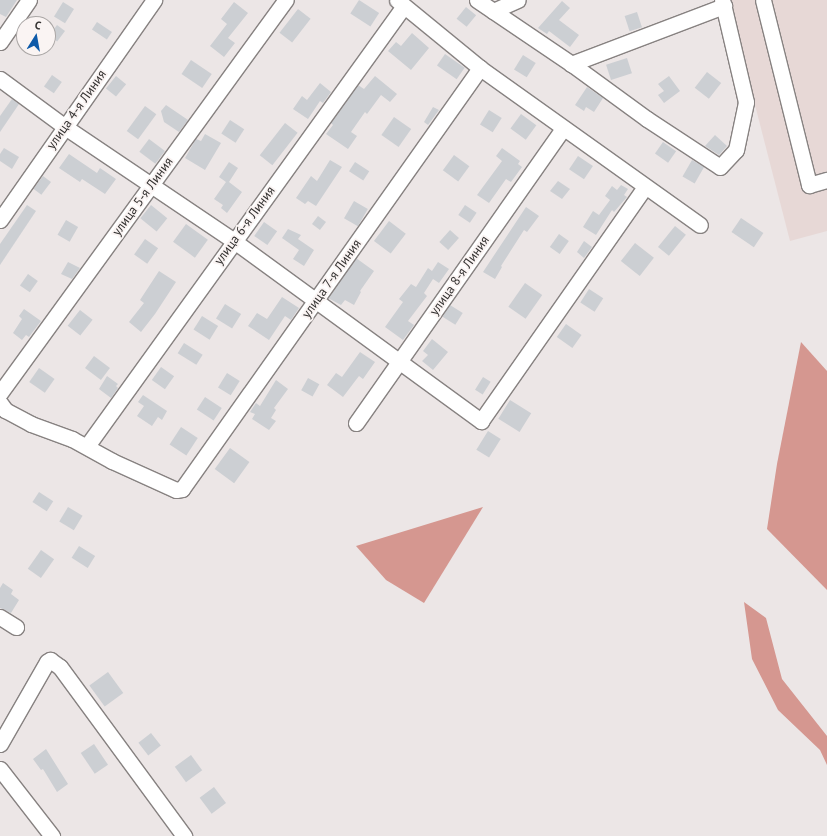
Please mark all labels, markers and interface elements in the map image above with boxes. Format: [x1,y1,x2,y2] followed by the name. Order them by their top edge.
[16,16,56,56] north arrow
[34,18,42,33] text: С
[44,67,110,153] street label: улица 4-я Линия
[109,155,177,239] street label: улица 5-я Линия
[211,184,279,268] street label: улица 6-я Линия
[427,233,493,319] street label: улица 8-я Линия
[299,237,365,321] street label: улица 7-я Линия

